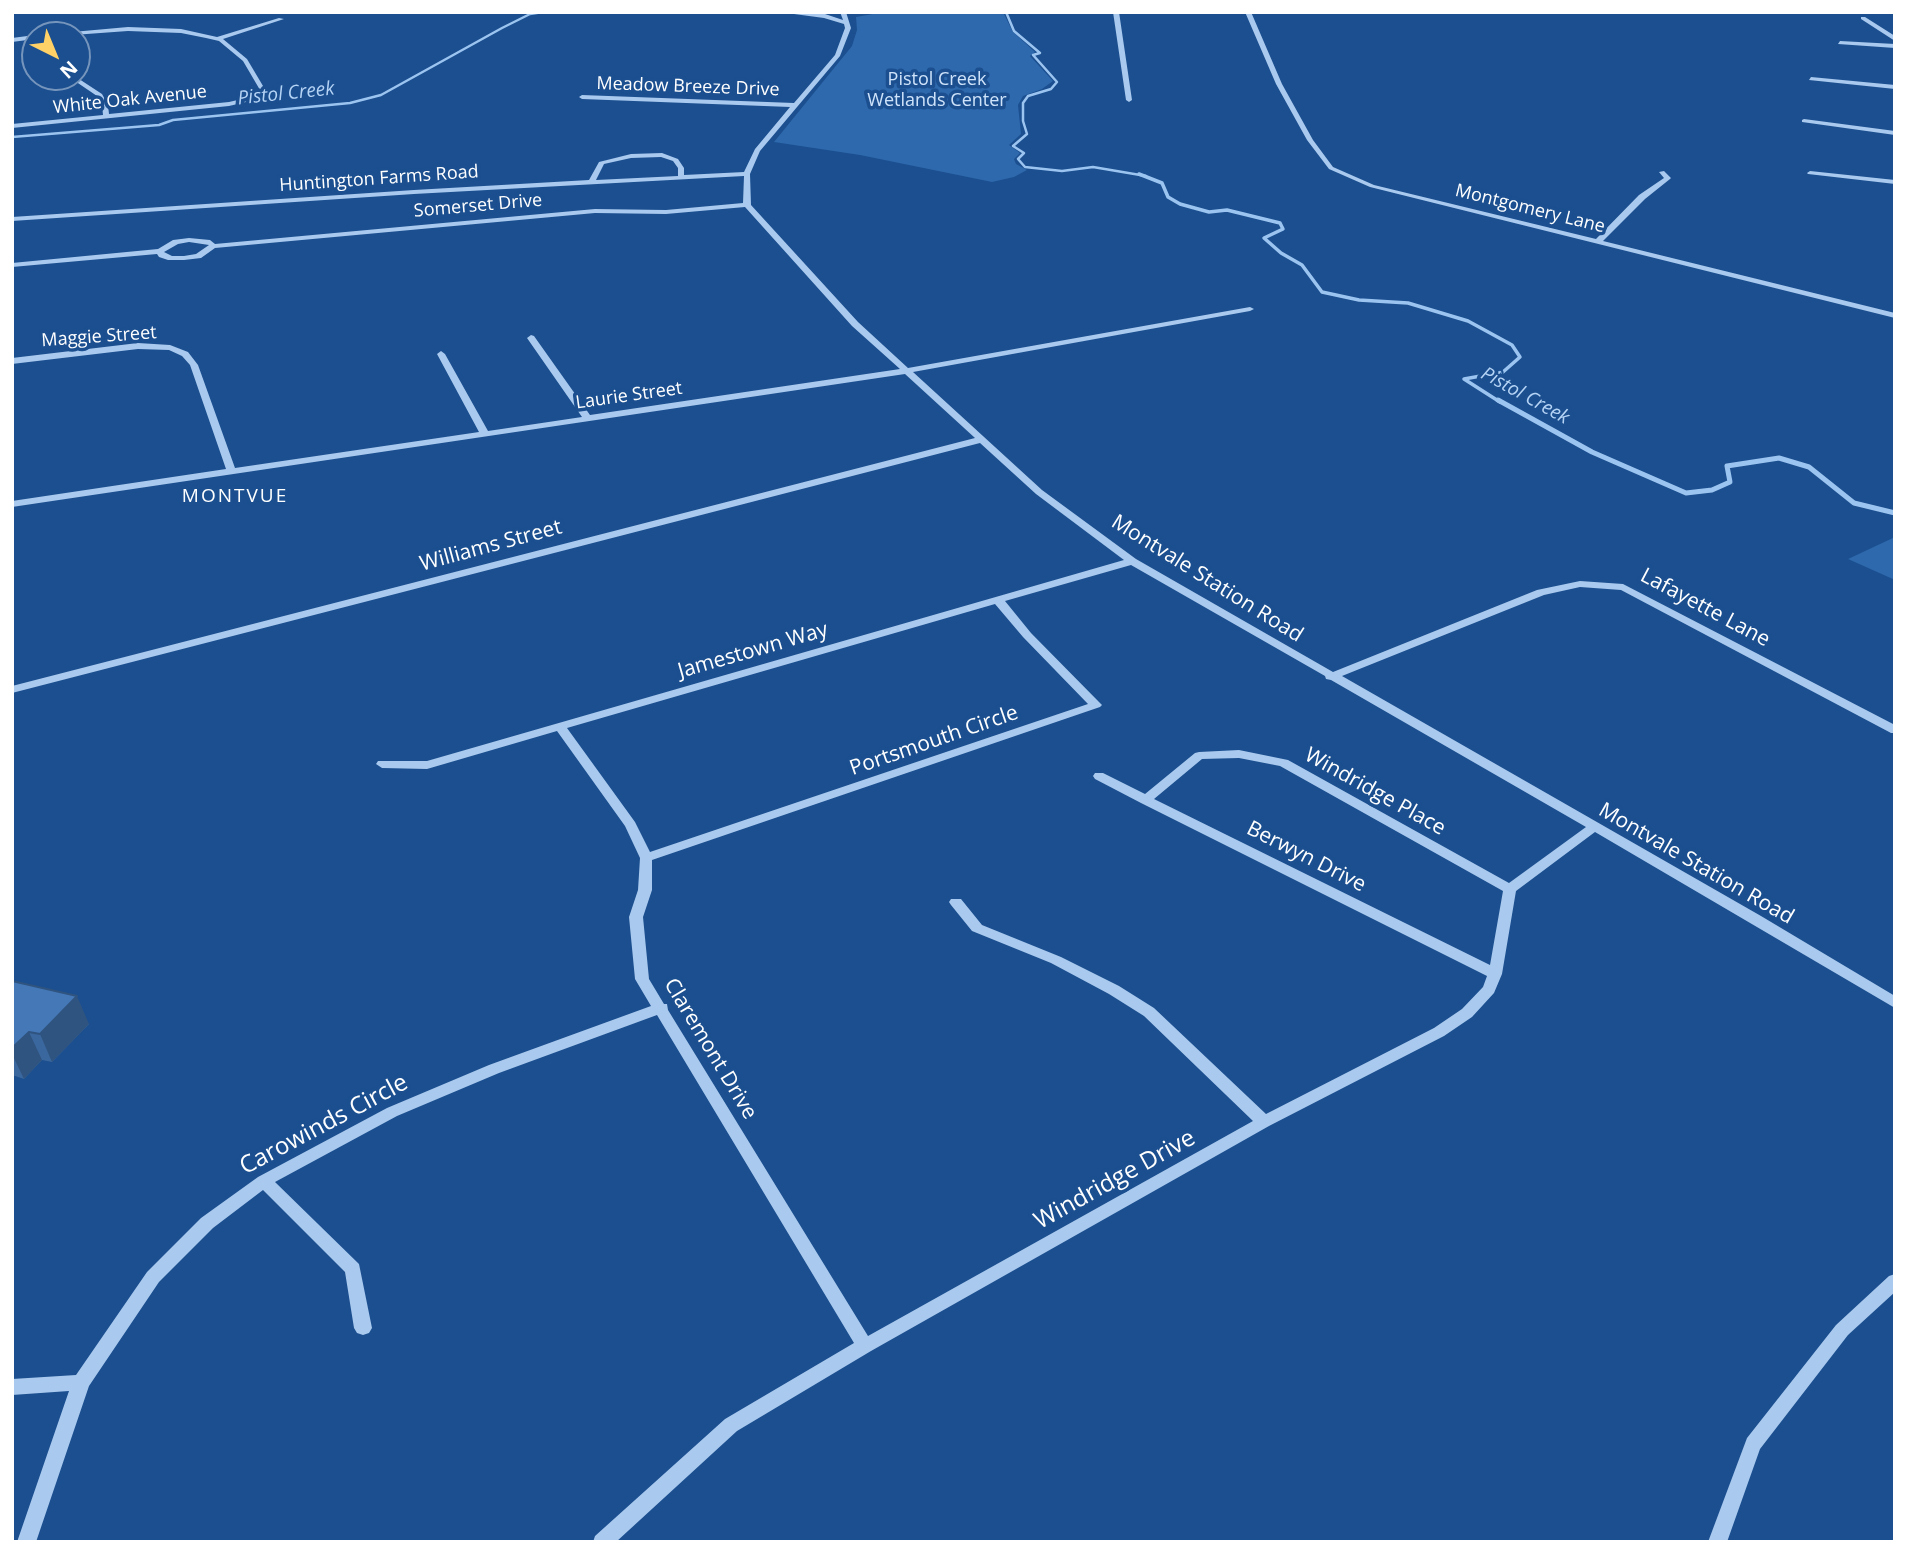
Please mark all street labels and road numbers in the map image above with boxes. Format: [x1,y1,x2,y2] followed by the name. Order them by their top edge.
[596,73,780,101] street label: Meadow Breeze Drive
[52,81,208,119] street label: White Oak Avenue
[279,161,479,197] street label: Huntington Farms Road
[1453,180,1607,238] street label: Montgomery Lane
[413,190,543,222] street label: Somerset Drive
[41,322,157,352] street label: Maggie Street
[574,378,684,414] street label: Laurie Street
[1107,510,1307,648] street label: Montvale Station Road
[417,515,565,577] street label: Williams Street
[1636,563,1774,653] street label: Lafayette Lane
[675,618,831,684] street label: Jamestown Way
[847,700,1021,782] street label: Portsmouth Circle
[1300,743,1450,841] street label: Windridge Place
[1594,798,1798,930] street label: Montvale Station Road
[1242,816,1370,898] street label: Berwyn Drive
[658,974,762,1124] street label: Claremont Drive
[235,1069,413,1181] street label: Carowinds Circle
[1029,1124,1201,1236] street label: Windridge Drive

